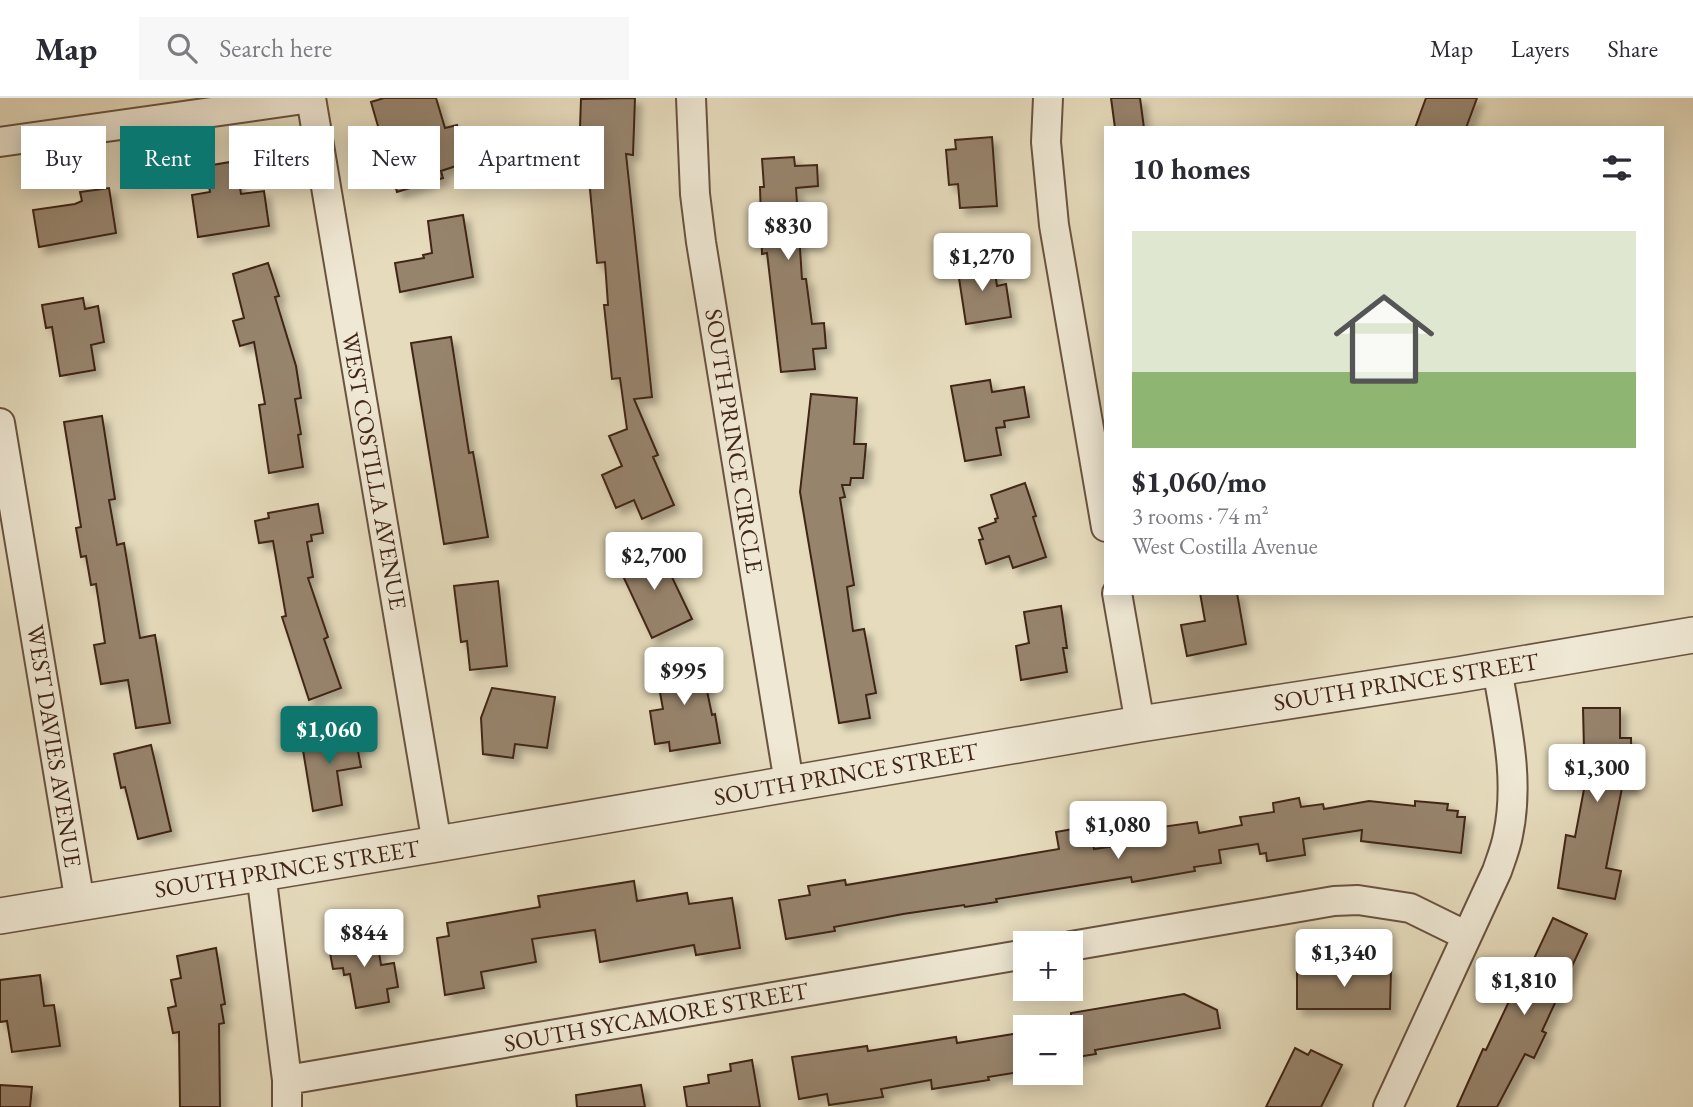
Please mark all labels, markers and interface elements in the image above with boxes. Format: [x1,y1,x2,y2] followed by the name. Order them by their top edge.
[139,17,629,80] search box
[35,27,97,70] text: Map
[163,29,201,67] icon: search
[219,31,332,65] text: Search here
[1430,33,1473,64] text: Map
[1511,33,1570,64] text: Layers
[1608,33,1658,64] text: Share
[21,126,106,189] chip: Buy
[120,126,215,189] chip: Rent
[229,126,334,189] chip: Filters
[348,126,440,189] chip: New
[454,126,604,189] chip: Apartment
[1132,149,1250,188] text: 10 homes
[1598,149,1636,187] icon: filters
[747,202,829,262] pin: $830
[764,210,812,240] text: $830
[925,234,1039,293] pin: $1,270
[950,241,1014,271] text: $1,270
[1321,276,1447,402] icon: home
[698,306,771,575] street label: SOUTH PRINCE CIRCLE
[335,330,414,612] street label: WEST COSTILLA AVENUE
[1132,462,1266,501] text: $1,060/mo
[1132,501,1269,531] text: 3 rooms · 74 m²
[1132,531,1318,561] text: West Costilla Avenue
[597,532,711,592] pin: $2,700
[622,540,686,570] text: $2,700
[20,622,89,869] street label: WEST DAVIES AVENUE
[1271,645,1542,718] street label: SOUTH PRINCE STREET
[643,648,725,707] pin: $995
[660,655,708,685] text: $995
[272,706,386,766] pin: $1,060
[297,714,361,744] text: $1,060
[711,735,981,812] street label: SOUTH PRINCE STREET
[1540,744,1654,804] pin: $1,300
[1565,752,1629,782] text: $1,300
[1061,802,1175,861] pin: $1,080
[1086,809,1150,839] text: $1,080
[152,832,423,905] street label: SOUTH PRINCE STREET
[323,910,405,969] pin: $844
[340,917,388,947] text: $844
[1287,930,1401,989] pin: $1,340
[1013,931,1083,1085] map controls
[1013,931,1083,1001] button: +
[1312,937,1376,967] text: $1,340
[1467,958,1581,1017] pin: $1,810
[1492,965,1556,995] text: $1,810
[501,974,811,1059] street label: SOUTH SYCAMORE STREET
[1013,1015,1083,1085] button: −

